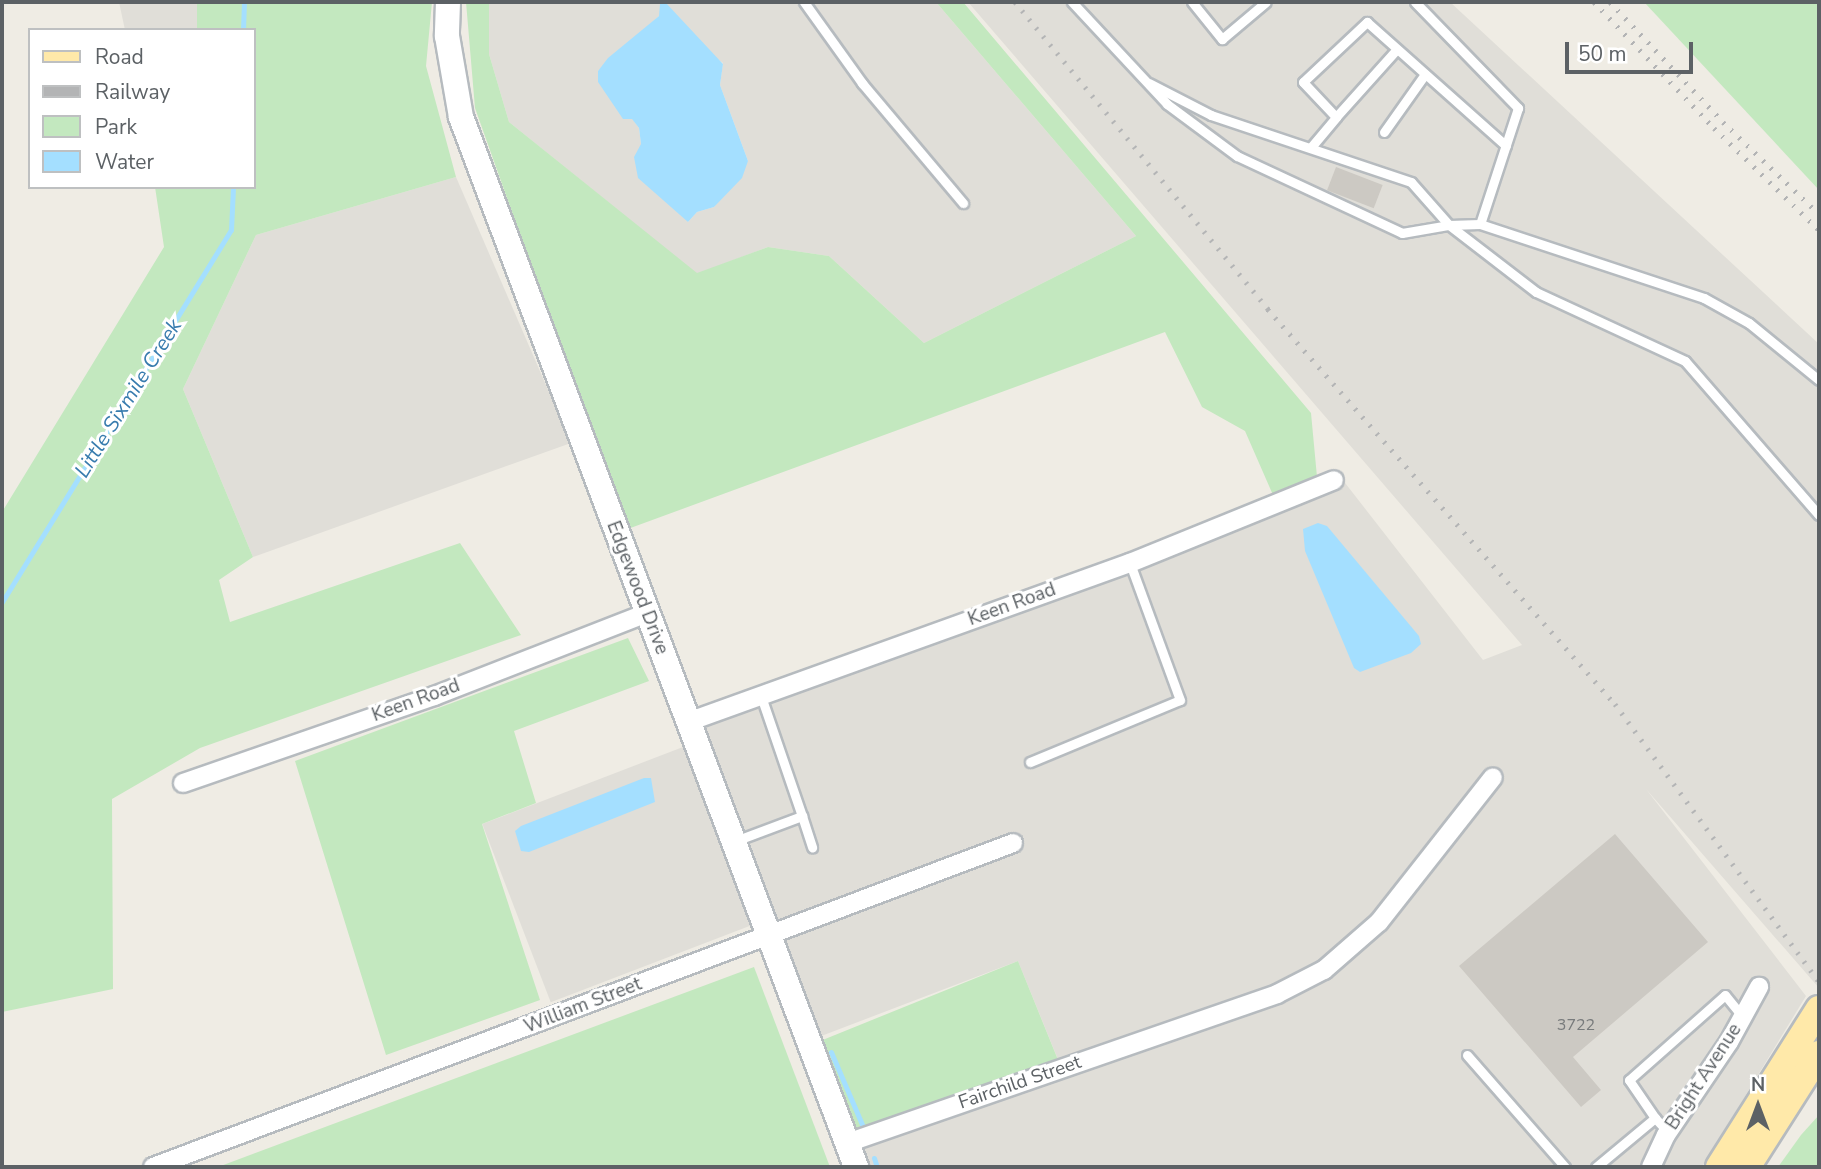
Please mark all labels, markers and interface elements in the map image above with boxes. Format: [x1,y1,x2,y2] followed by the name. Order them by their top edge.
[28,28,256,189] legend
[1569,28,1697,72] scale bar
[1578,40,1627,68] text: 50 m
[95,43,144,71] text: Road
[95,78,170,106] text: Railway
[95,113,137,141] text: Park
[95,148,154,176] text: Water
[69,314,187,482] water label: Little Sixmile Creek
[601,518,673,658] street label: Edgewood Drive
[965,579,1059,631] street label: Keen Road
[369,675,463,727] street label: Keen Road
[521,973,645,1039] street label: William Street
[1557,1015,1595,1035] house number: 3722
[1661,1020,1747,1134] street label: Bright Avenue
[956,1051,1084,1115] street label: Fairchild Street
[1723,1071,1793,1141] north arrow
[1751,1072,1765,1098] text: N

